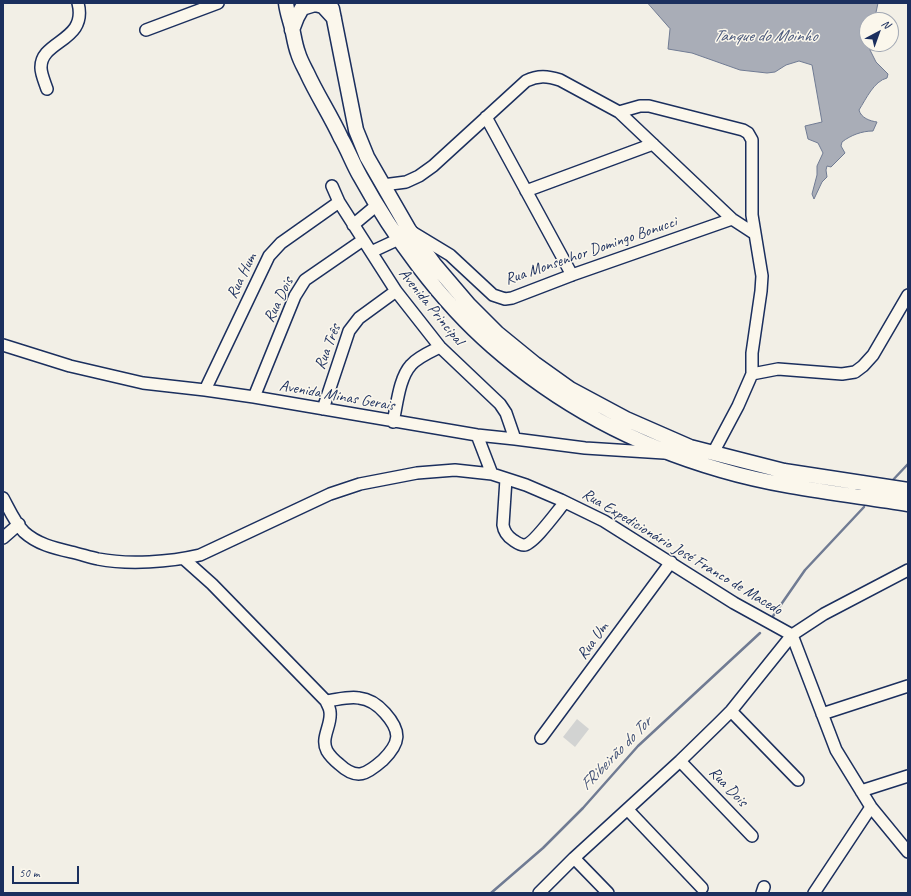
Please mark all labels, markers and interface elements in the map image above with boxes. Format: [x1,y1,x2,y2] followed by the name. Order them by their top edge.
[859,12,899,52] north arrow
[879,16,893,31] text: N
[713,27,817,47] water label: Tanque do Moinho
[503,213,679,289] street label: Rua Monsenhor Domingo Bonucci
[223,250,261,302] street label: Rua Hum
[394,265,468,349] street label: Avenida Principal
[260,274,298,326] street label: Rua Dois
[311,322,345,372] street label: Rua Três
[278,376,396,416] street label: Avenida Minas Gerais
[579,485,785,619] street label: Rua Expedicionário José Franco de Macedo
[573,619,613,663] street label: Rua Um
[576,713,656,795] water label: FRibeirão do Tor
[704,763,752,811] street label: Rua Dois
[14,858,81,884] scale bar
[19,865,39,881] text: 50 m

